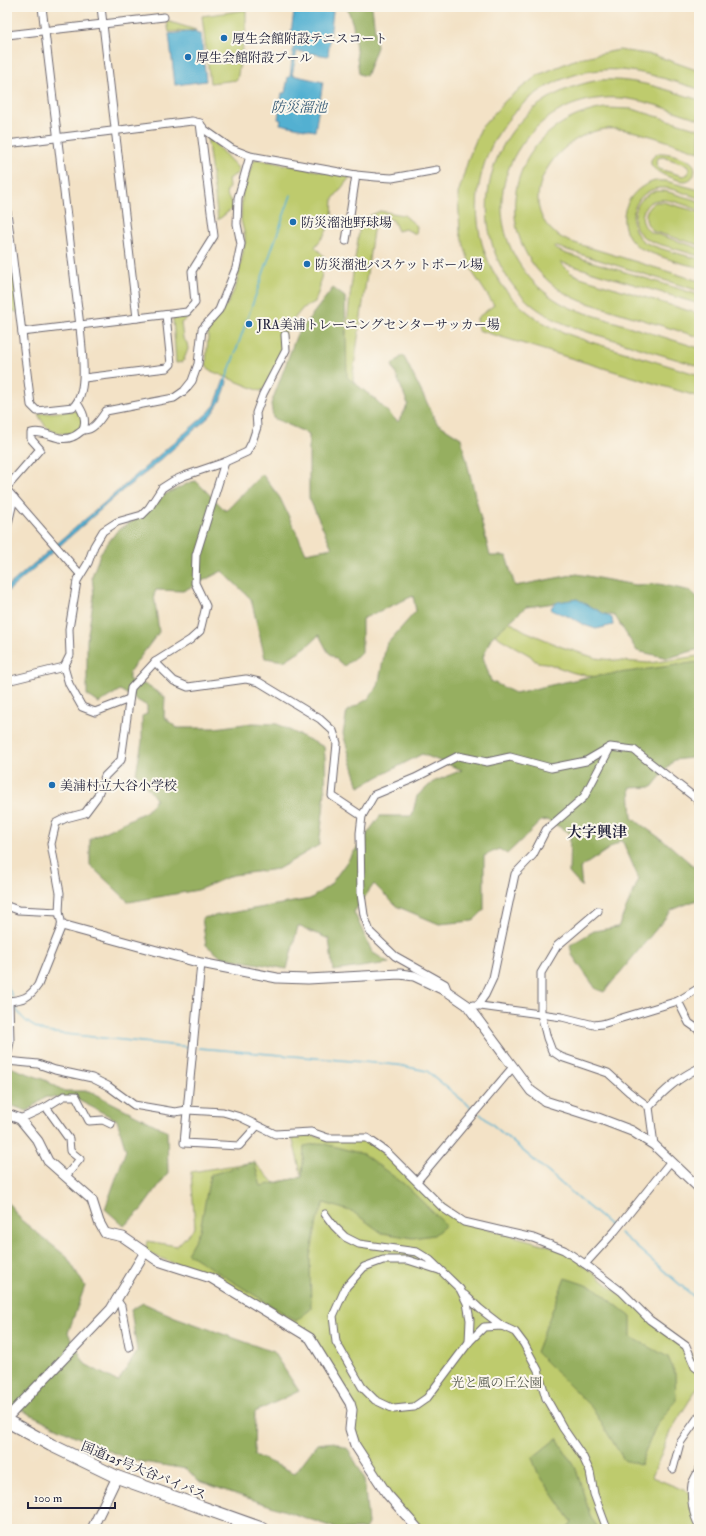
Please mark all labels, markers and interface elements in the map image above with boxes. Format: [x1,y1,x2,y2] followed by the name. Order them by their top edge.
[232,31,387,47] place label: 厚生会館附設テニスコート
[219,33,229,43] marker: 厚生会館附設テニスコート
[196,50,312,66] place label: 厚生会館附設プール
[183,52,193,62] marker: 厚生会館附設プール
[271,99,329,116] water label: 防災溜池
[301,215,392,231] place label: 防災溜池野球場
[288,217,298,227] marker: 防災溜池野球場
[315,257,483,273] place label: 防災溜池バスケットボール場
[302,259,312,269] marker: 防災溜池バスケットボール場
[256,317,500,333] place label: JRA美浦トレーニングセンターサッカー場
[244,319,254,329] marker: JRA美浦トレーニングセンターサッカー場
[60,778,177,794] place label: 美浦村立大谷小学校
[47,780,57,790] marker: 美浦村立大谷小学校
[567,823,627,842] district label: 大字興津
[451,1375,543,1391] park label: 光と風の丘公園
[79,1438,209,1503] street label: 国道125号大谷バイパス
[28,1484,115,1510] scale bar
[34,1491,63,1506] text: 100 m

